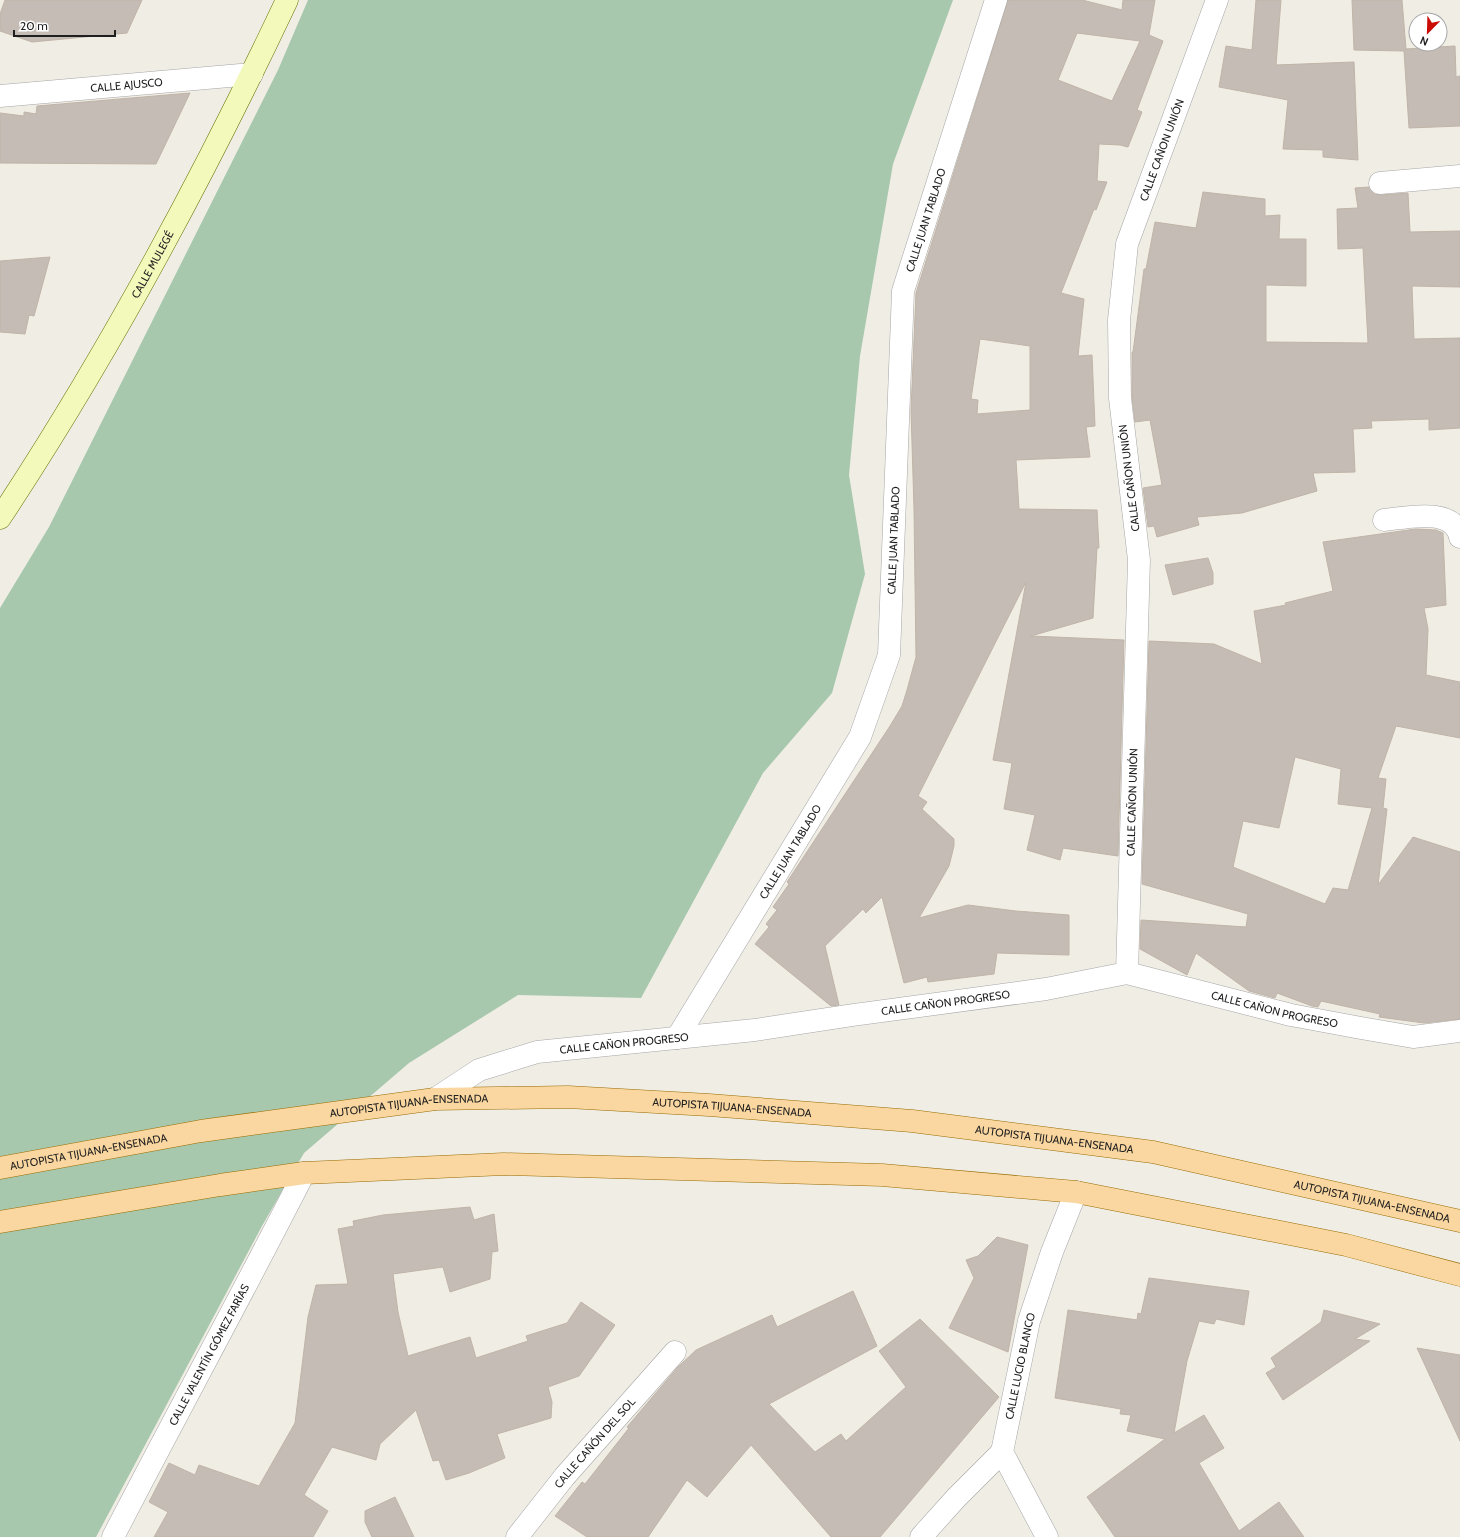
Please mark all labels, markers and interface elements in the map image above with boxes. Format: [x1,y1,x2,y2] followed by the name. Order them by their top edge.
[14,12,115,38] scale bar
[1408,12,1448,52] north arrow
[20,18,48,33] text: 20 m
[1418,33,1430,49] text: N
[90,75,164,95] street label: CALLE AJUSCO
[1136,97,1187,203] street label: CALLE CAÑON UNIÓN
[903,166,949,274] street label: CALLE JUAN TABLADO
[128,228,177,301] street label: CALLE MULEGÉ
[1115,424,1143,532] street label: CALLE CAÑON UNIÓN
[884,485,903,595] street label: CALLE JUAN TABLADO
[1123,748,1141,856] street label: CALLE CAÑON UNIÓN
[756,801,825,902] street label: CALLE JUAN TABLADO
[880,987,1011,1018] street label: CALLE CAÑON PROGRESO
[1210,988,1340,1031] street label: CALLE CAÑON PROGRESO
[559,1030,690,1057] street label: CALLE CAÑON PROGRESO
[329,1091,489,1120] street label: AUTOPISTA TIJUANA-ENSENADA
[652,1095,812,1120] street label: AUTOPISTA TIJUANA-ENSENADA
[974,1122,1135,1156] street label: AUTOPISTA TIJUANA-ENSENADA
[9,1130,168,1173] street label: AUTOPISTA TIJUANA-ENSENADA
[1293,1177,1452,1226] street label: AUTOPISTA TIJUANA-ENSENADA
[166,1281,253,1428] street label: CALLE VALENTÍN GÓMEZ FARÍAS
[1002,1310,1038,1421] street label: CALLE LUCIO BLANCO
[551,1394,638,1491] street label: CALLE CAÑÓN DEL SOL

